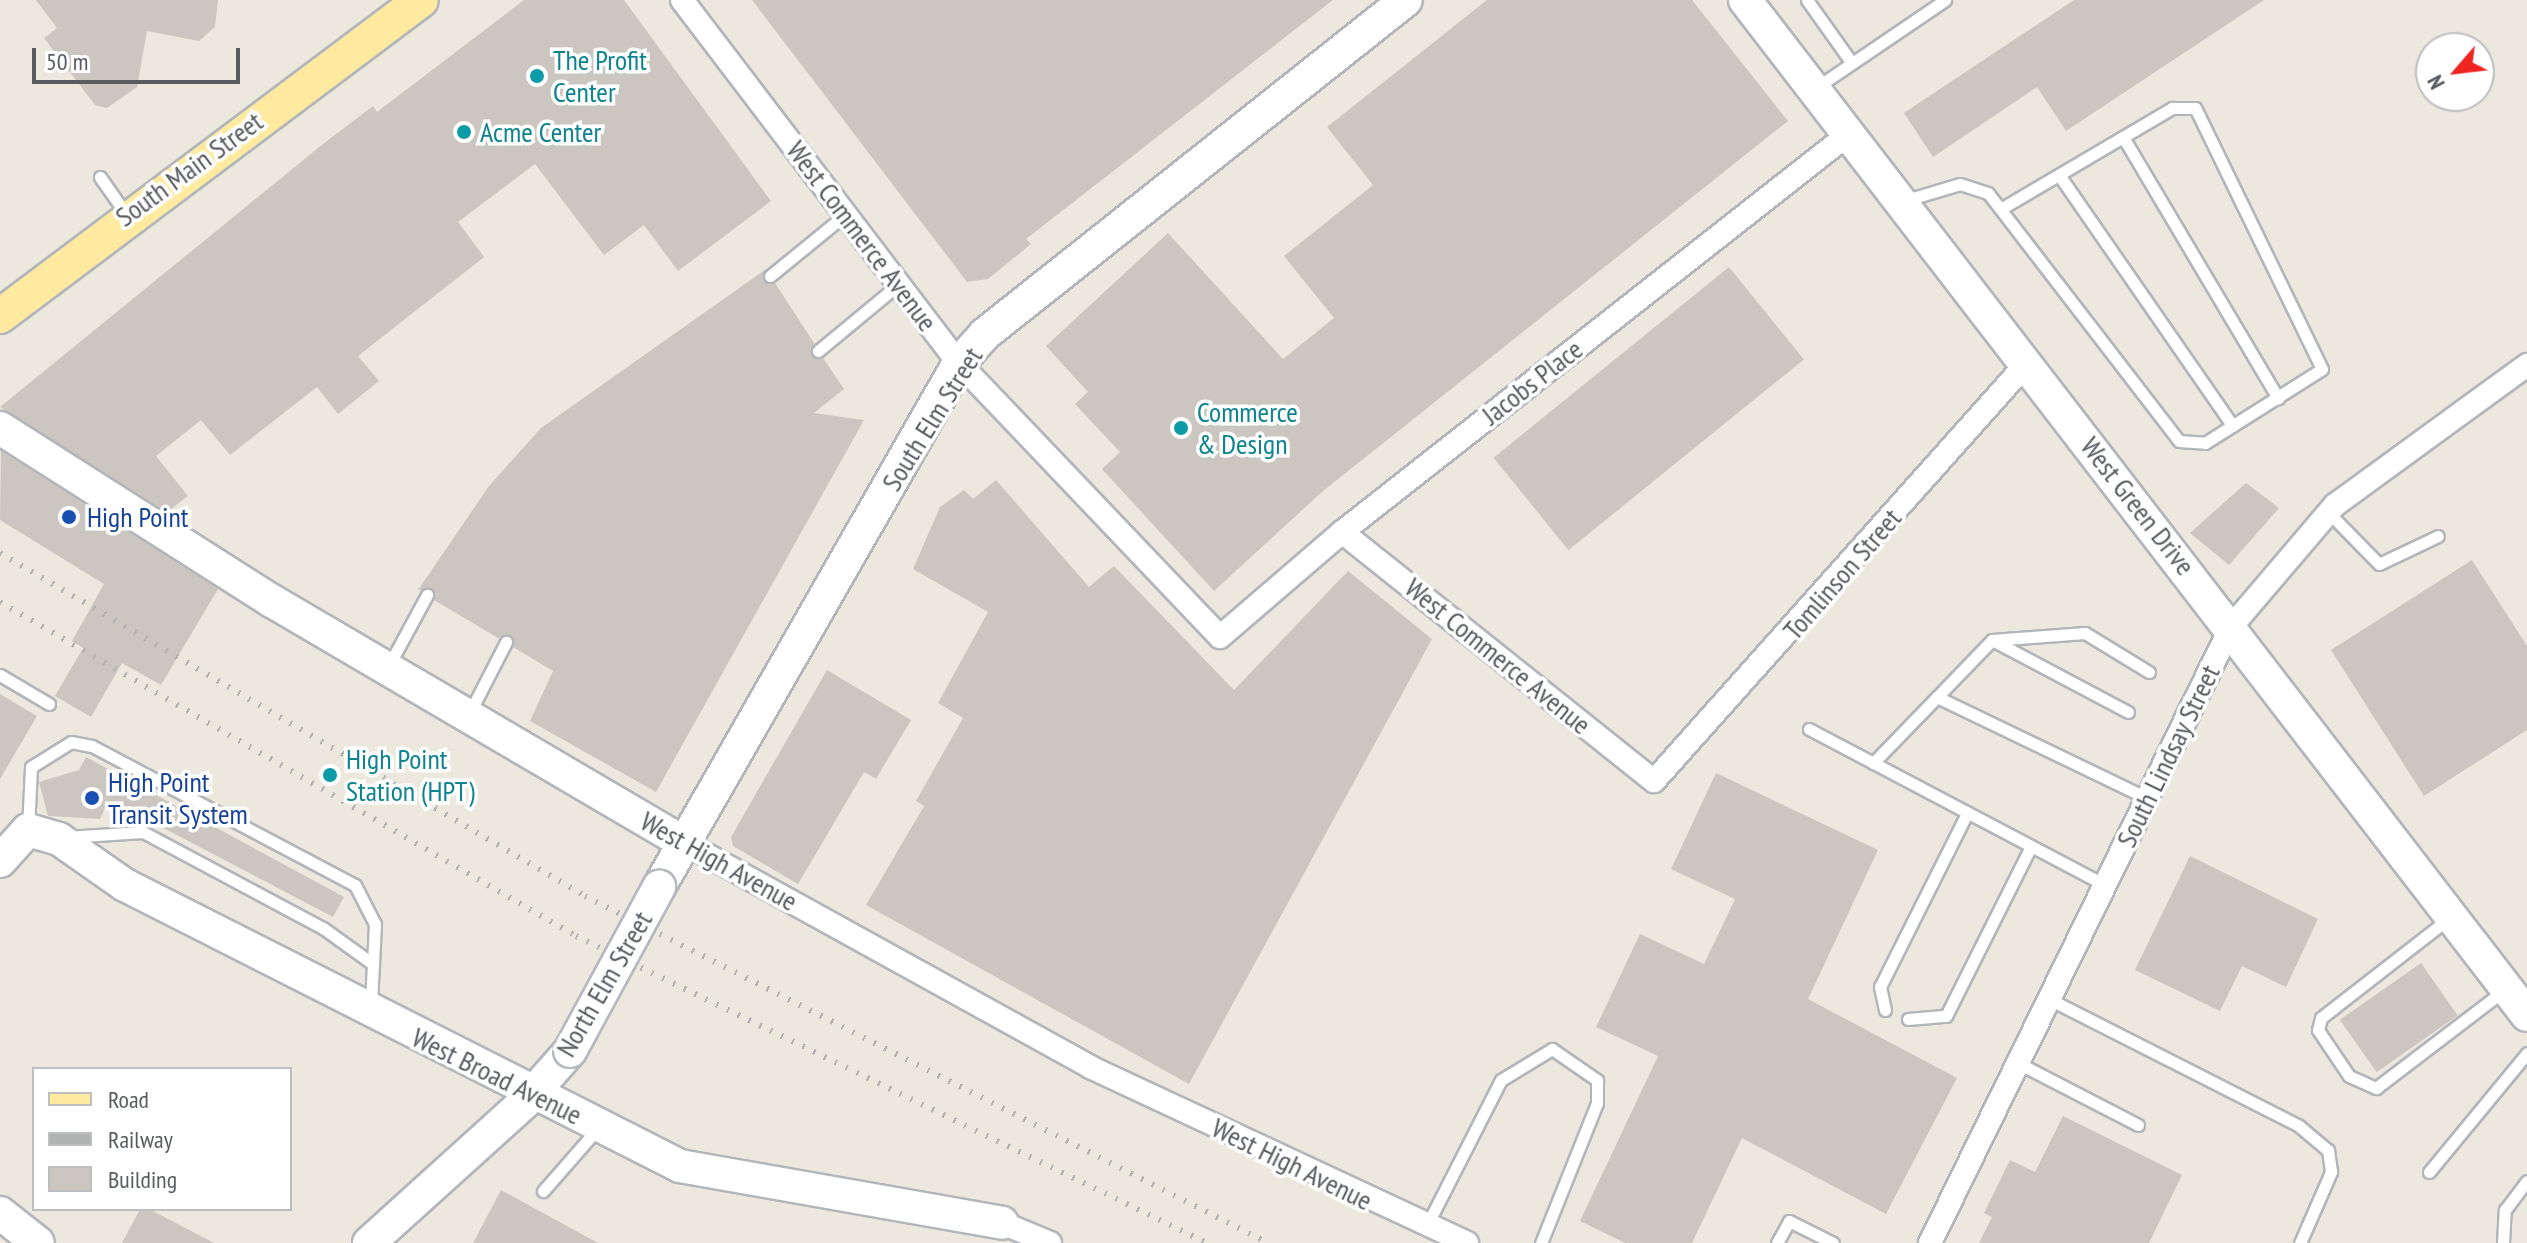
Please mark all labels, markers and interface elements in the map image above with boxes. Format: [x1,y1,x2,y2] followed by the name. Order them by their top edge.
[36,32,244,82] scale bar
[2415,32,2495,112] north arrow
[553,43,647,109] place label: The Profit Center
[46,46,88,77] text: 50 m
[528,67,546,85] marker: The Profit Center
[2420,71,2451,94] text: N
[109,104,269,234] street label: South Main Street
[480,115,601,149] place label: Acme Center
[455,123,473,141] marker: Acme Center
[779,134,945,338] street label: West Commerce Avenue
[1475,332,1589,432] street label: Jacobs Place
[875,341,989,497] street label: South Elm Street
[1197,395,1298,461] place label: Commerce & Design
[1172,419,1190,437] marker: Commerce & Design
[2074,430,2202,582] street label: West Green Drive
[87,500,188,534] place label: High Point
[1776,502,1908,646] street label: Tomlinson Street
[58,506,80,528] marker: High Point
[1398,571,1598,741] street label: West Commerce Avenue
[2109,659,2227,853] street label: South Lindsay Street
[346,742,474,808] place label: High Point Station (HPT)
[108,765,248,831] place label: High Point Transit System
[321,766,339,784] marker: High Point Station (HPT)
[83,789,101,807] marker: High Point Transit System
[634,804,804,918] street label: West High Avenue
[549,905,659,1063] street label: North Elm Street
[406,1020,588,1132] street label: West Broad Avenue
[32,1067,292,1211] legend
[108,1084,149,1115] text: Road
[1206,1111,1378,1217] street label: West High Avenue
[108,1124,173,1155] text: Railway
[108,1164,177,1195] text: Building

